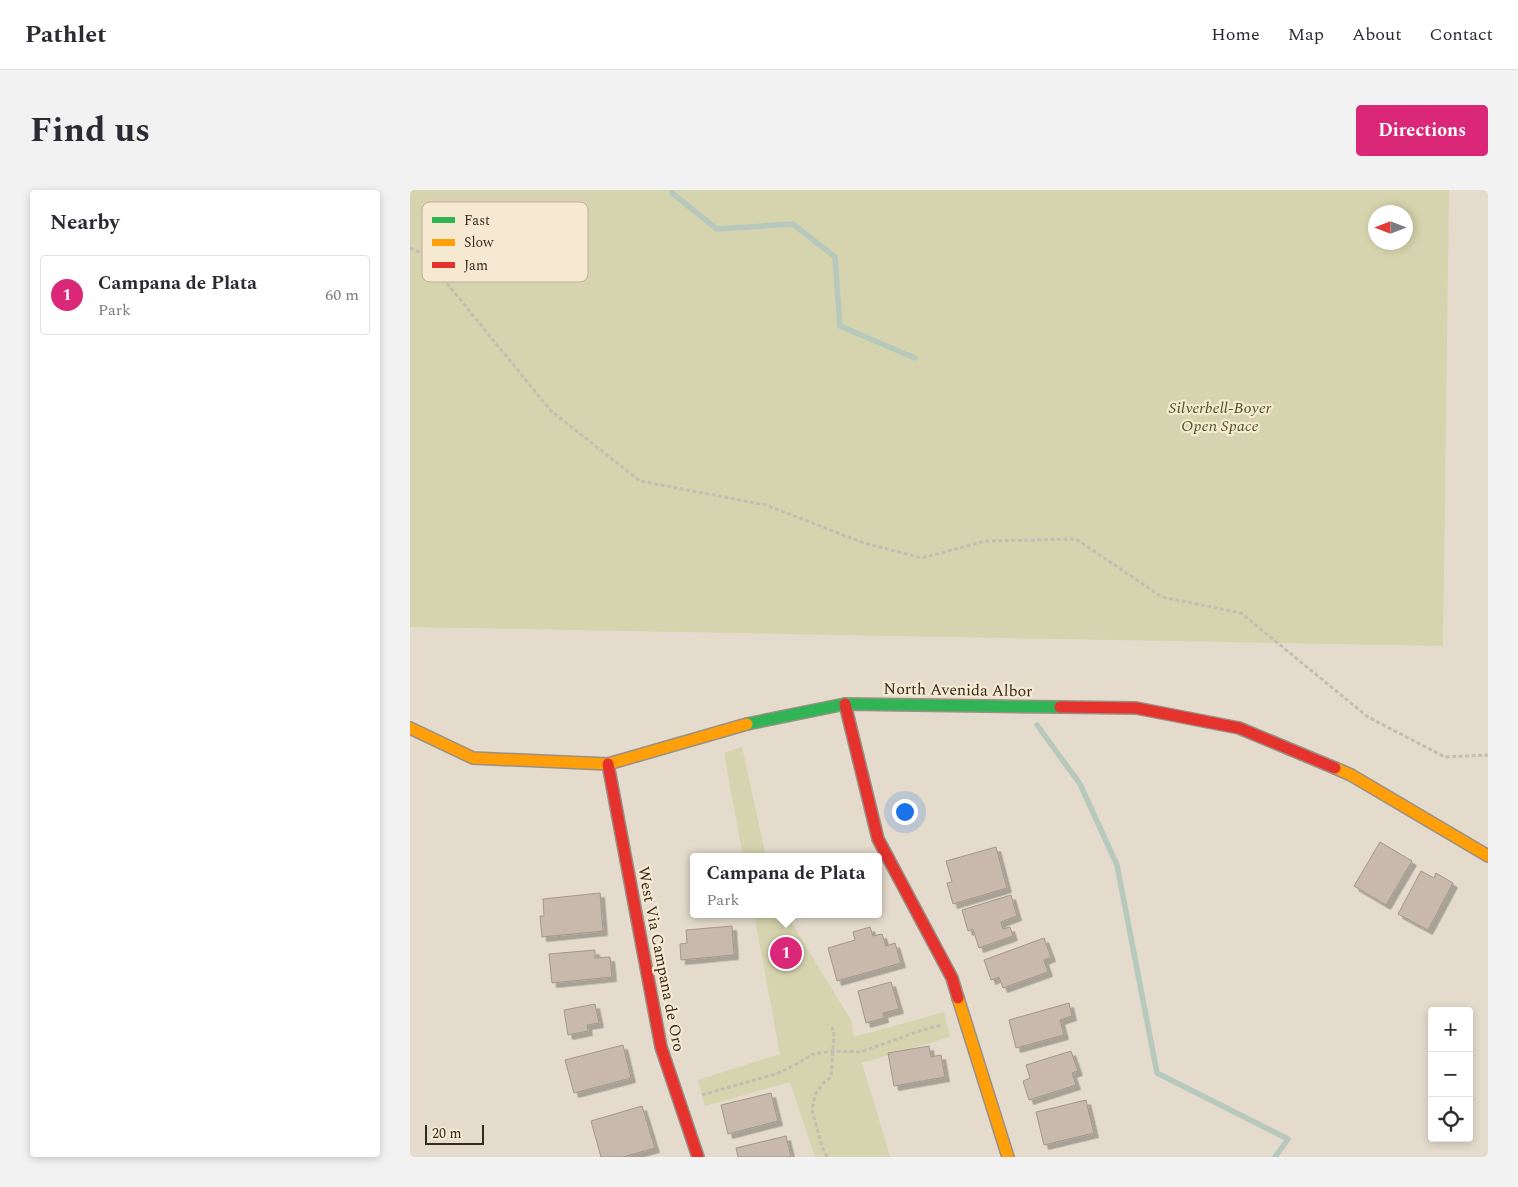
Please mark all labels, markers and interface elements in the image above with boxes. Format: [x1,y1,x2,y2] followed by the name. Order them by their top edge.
[25,17,107,53] text: Pathlet
[1211,21,1260,48] text: Home
[1288,21,1324,48] text: Map
[1352,21,1402,48] text: About
[1430,21,1493,48] text: Contact
[30,104,150,157] text: Find us
[1356,105,1488,156] button: Directions
[422,202,588,282] legend
[1368,205,1413,250] north arrow
[50,207,120,239] text: Nearby
[464,210,490,231] text: Fast
[464,232,494,253] text: Slow
[464,255,488,276] text: Jam
[98,269,257,298] text: Campana de Plata
[63,283,71,307] text: 1
[325,283,359,307] text: 60 m
[98,298,131,322] text: Park
[1169,396,1272,438] park label: Silverbell-Boyer Open Space
[883,677,1033,703] street label: North Avenida Albor
[892,799,918,825] your location
[690,853,882,918] popup
[706,859,866,888] text: Campana de Plata
[631,865,691,1054] street label: West Via Campana de Oro
[706,888,739,912] text: Park
[770,934,802,972] pin: 1
[1428,1007,1473,1142] map controls
[1428,1007,1473,1052] button: +
[1428,1052,1473,1097] button: −
[1428,1097,1473,1142] button: locate
[425,1122,484,1145] scale bar
[432,1123,462,1144] text: 20 m

